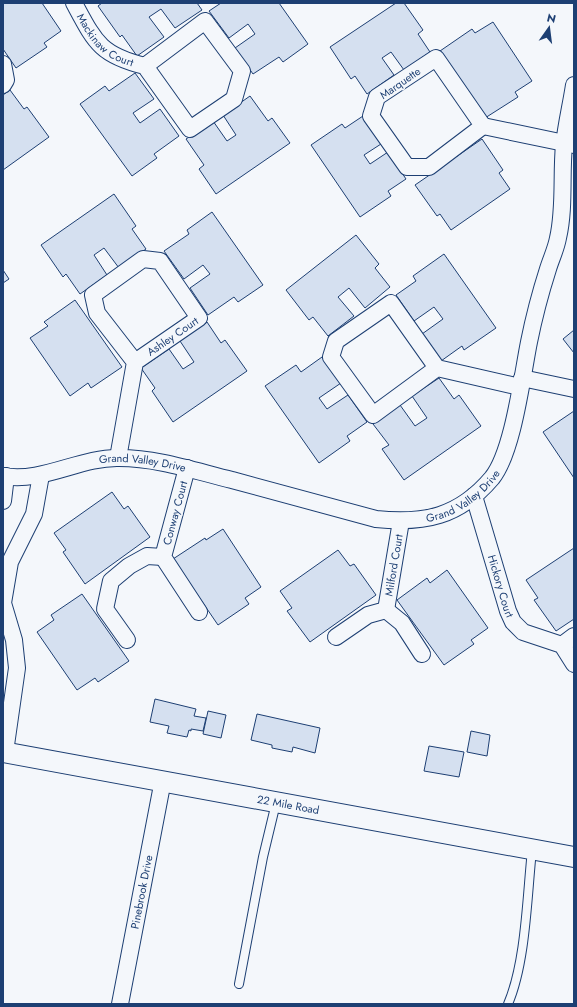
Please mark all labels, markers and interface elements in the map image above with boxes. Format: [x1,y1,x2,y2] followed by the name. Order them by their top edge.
[529,8,569,48] north arrow
[545,9,558,27] text: N
[73,10,136,71] street label: Mackinaw Court
[376,63,424,103] street label: Marquette
[143,313,202,360] street label: Ashley Court
[98,450,188,476] street label: Grand Valley Drive
[425,466,504,526] street label: Grand Valley Drive
[159,479,191,547] street label: Conway Court
[380,533,407,597] street label: Milford Court
[484,553,518,621] street label: Hickory Court
[256,791,321,818] street label: 22 Mile Road
[127,853,156,930] street label: Pinebrook Drive

